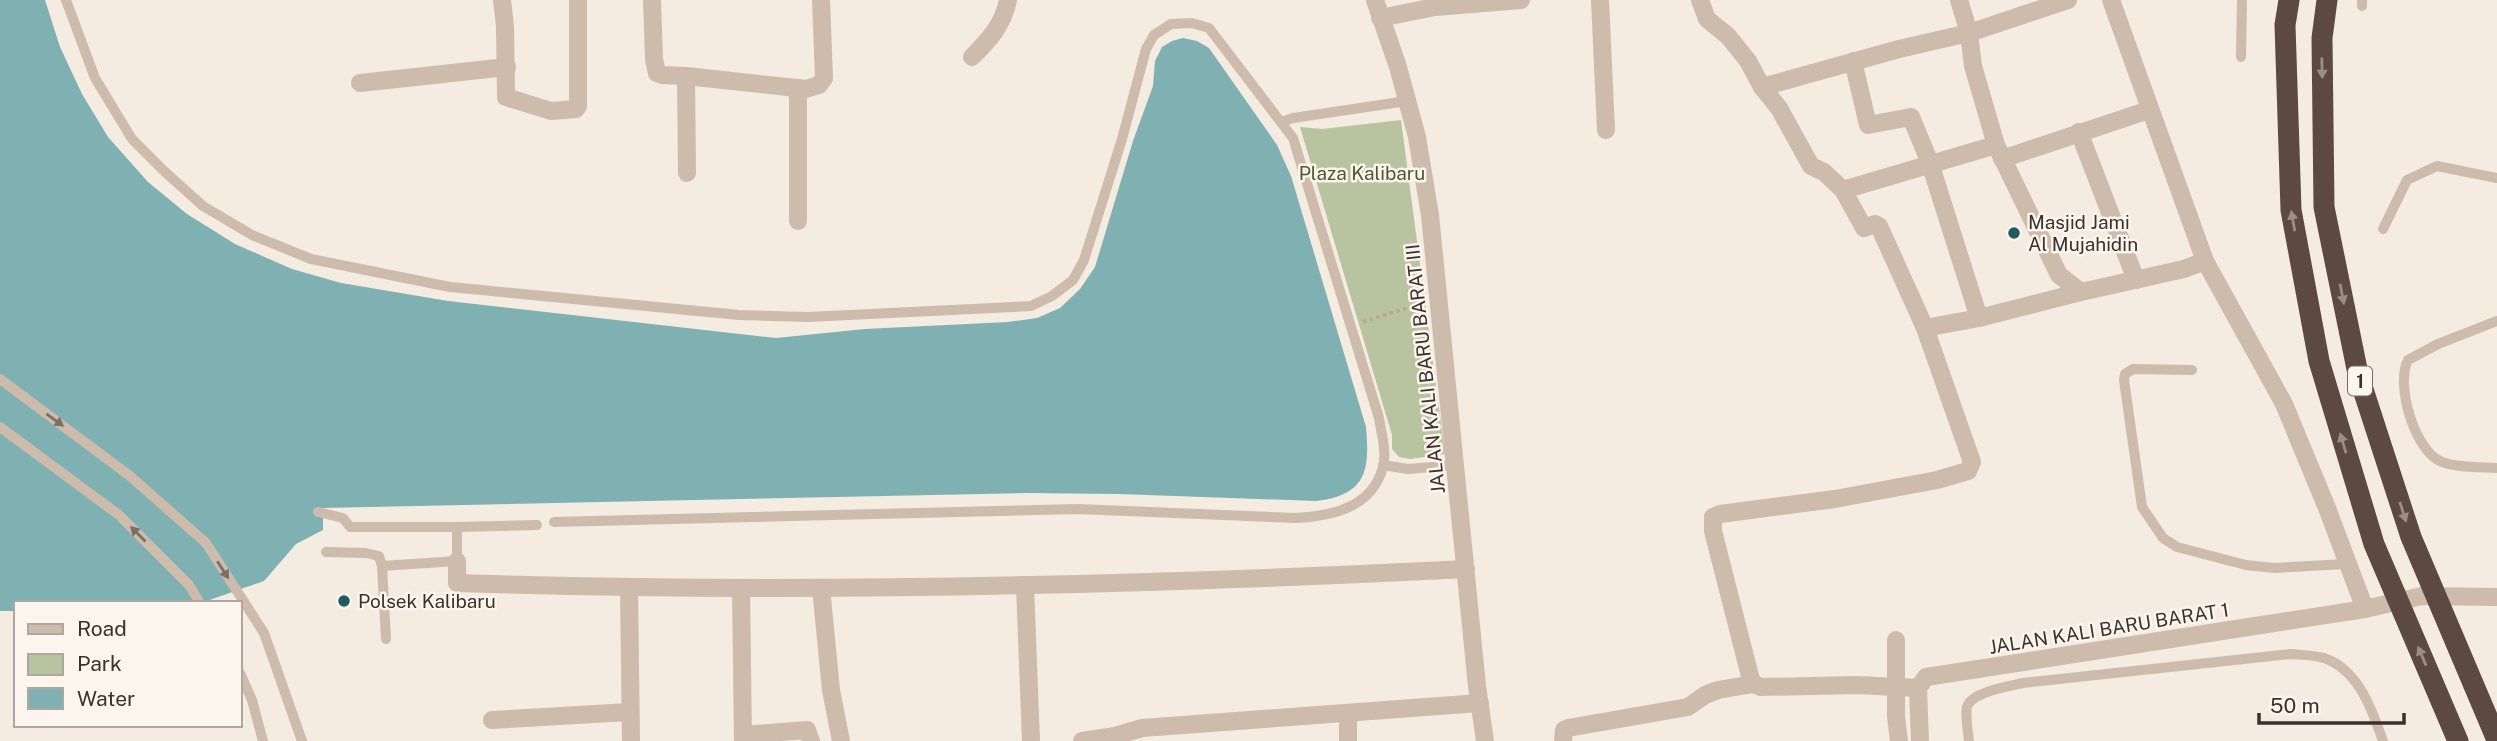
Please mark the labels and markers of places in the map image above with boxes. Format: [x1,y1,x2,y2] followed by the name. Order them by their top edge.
[2028,211,2138,255] place label: Masjid Jami Al Mujahidin
[2006,225,2022,241] marker: Masjid Jami Al Mujahidin
[358,590,496,612] place label: Polsek Kalibaru
[336,593,352,609] marker: Polsek Kalibaru

